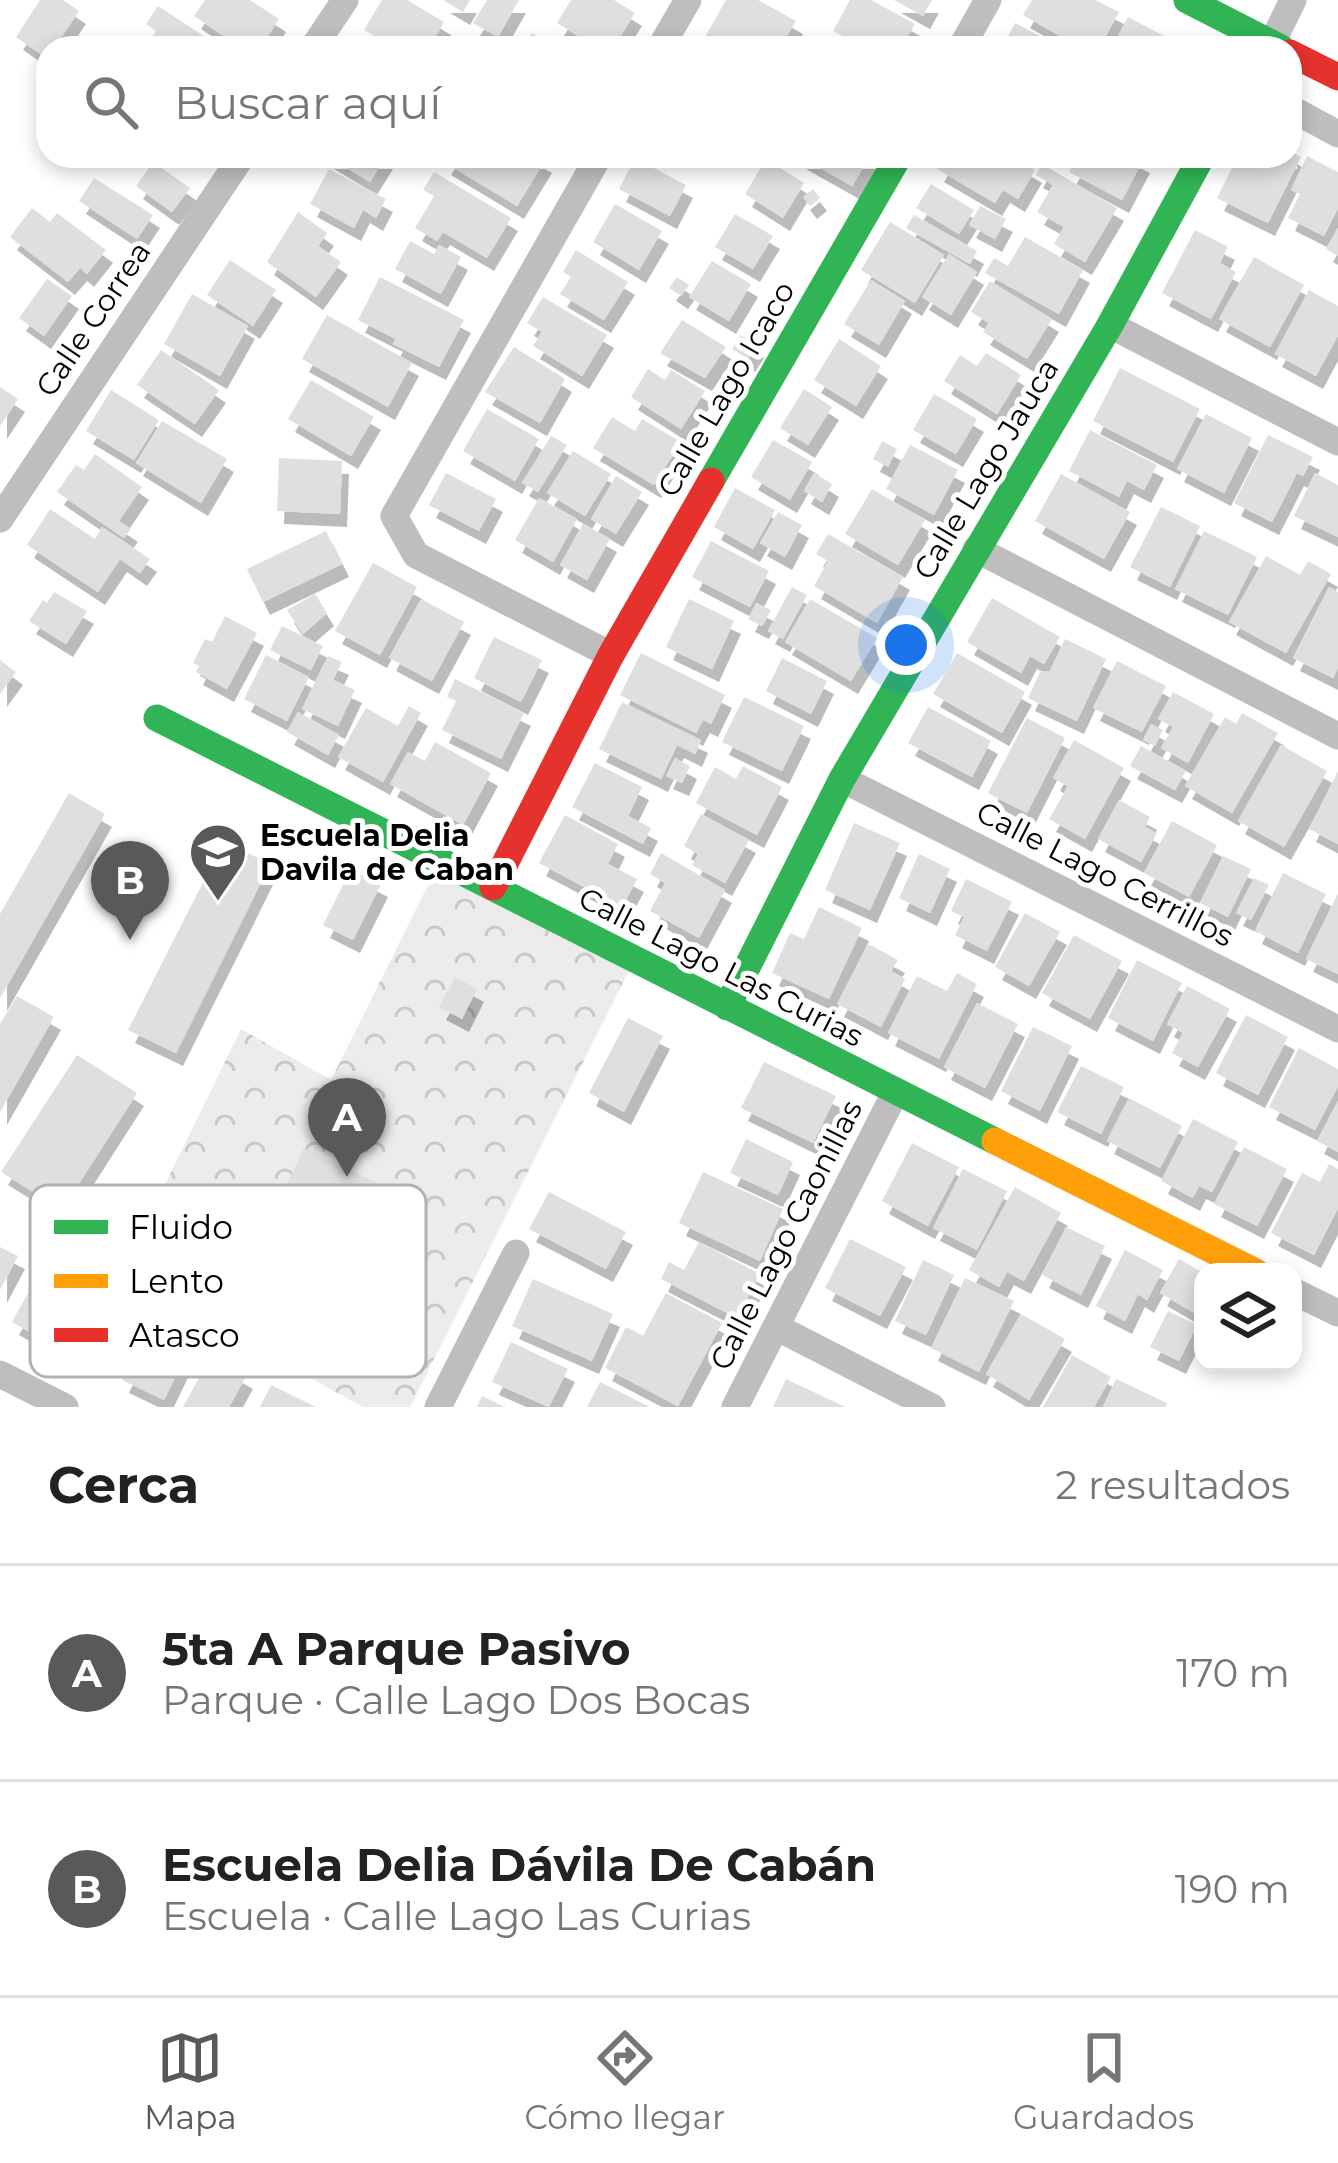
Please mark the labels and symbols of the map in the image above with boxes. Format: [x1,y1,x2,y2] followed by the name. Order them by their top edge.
[28,234,158,404] street label: Calle Correa
[649,275,803,503] street label: Calle Lago Icaco
[906,352,1066,586] street label: Calle Lago Jauca
[876,615,936,675] your location
[970,793,1240,955] street label: Calle Lago Cerrillos
[260,817,514,888] place label: Escuela Delia Davila de Caban
[187,821,249,903] school or university icon: Escuela Delia Davila de Caban
[91,841,169,940] pin: B
[573,879,869,1055] street label: Calle Lago Las Curias
[308,1078,386,1177] pin: A
[702,1094,870,1376] street label: Calle Lago Caonillas
[30,1185,426,1377] legend
[129,1207,233,1247] text: Fluido
[129,1261,224,1301] text: Lento
[129,1315,240,1355] text: Atasco

